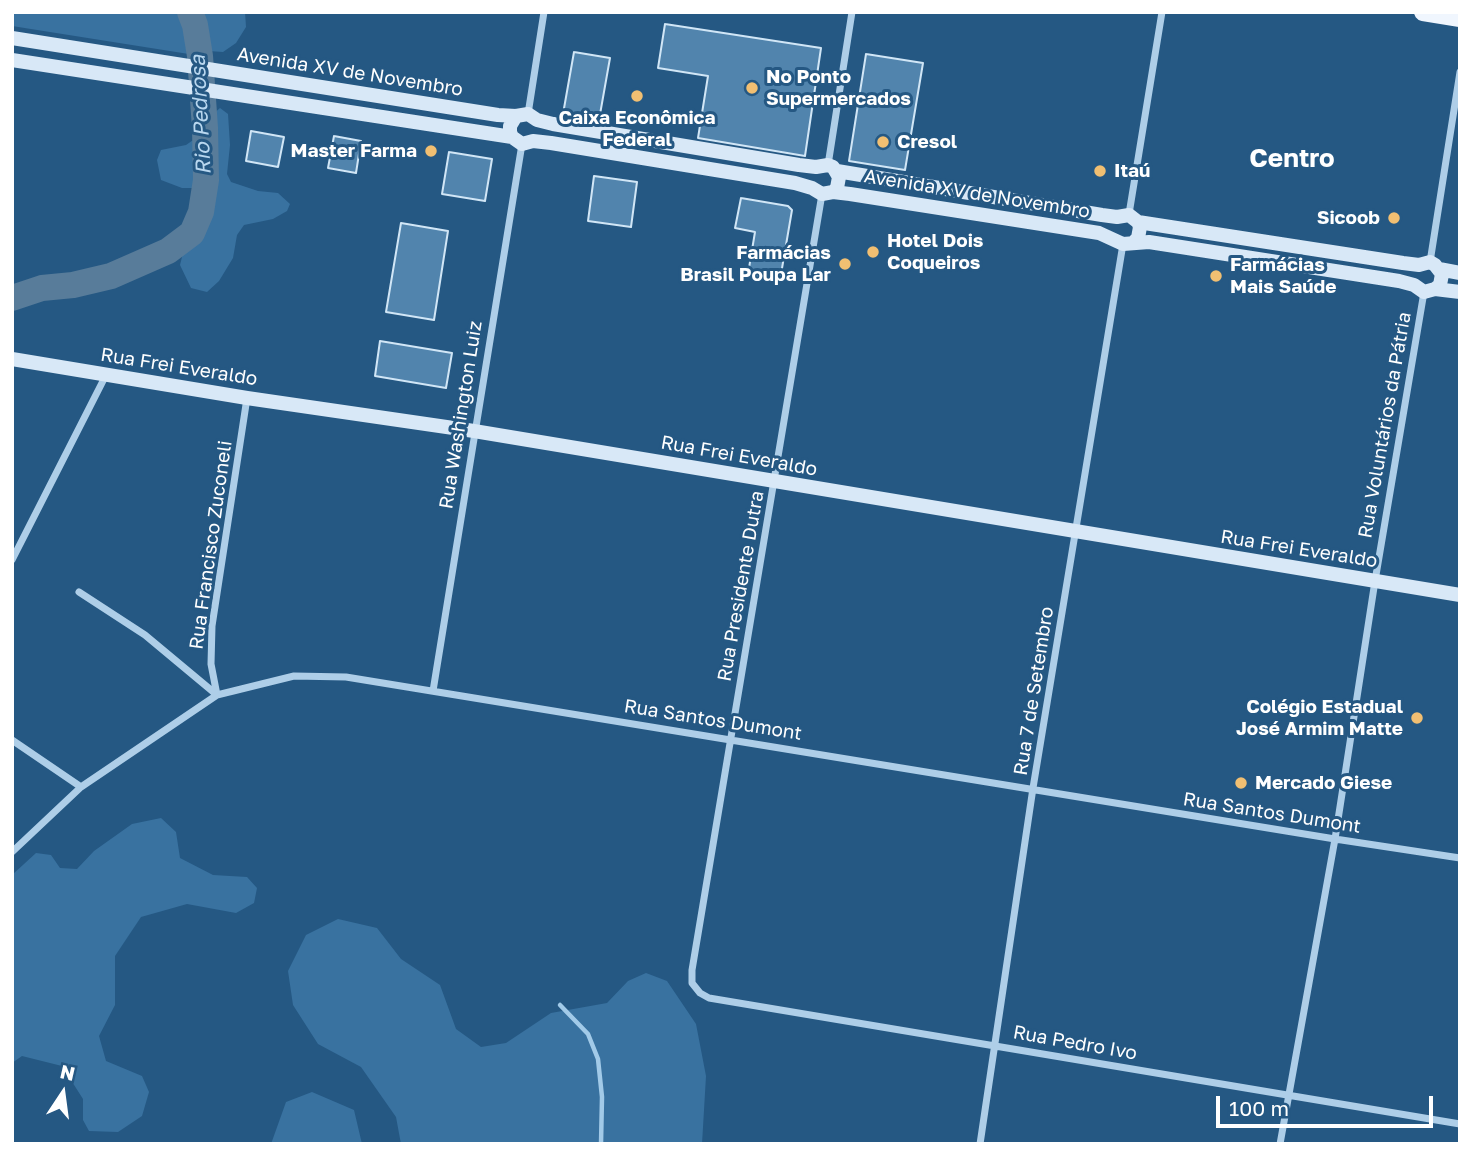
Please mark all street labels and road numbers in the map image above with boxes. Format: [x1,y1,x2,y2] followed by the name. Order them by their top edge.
[235,43,465,101] street label: Avenida XV de Novembro
[862,165,1092,223] street label: Avenida XV de Novembro
[1354,310,1416,540] street label: Rua Voluntários da Pátria
[435,319,487,511] street label: Rua Washington Luiz
[99,343,259,391] street label: Rua Frei Everaldo
[659,431,819,481] street label: Rua Frei Everaldo
[185,439,237,651] street label: Rua Francisco Zuconeli
[713,489,769,683] street label: Rua Presidente Dutra
[1219,525,1379,573] street label: Rua Frei Everaldo
[1009,605,1059,777] street label: Rua 7 de Setembro
[622,695,804,745] street label: Rua Santos Dumont
[1181,788,1363,838] street label: Rua Santos Dumont
[1011,1021,1139,1065] street label: Rua Pedro Ivo

